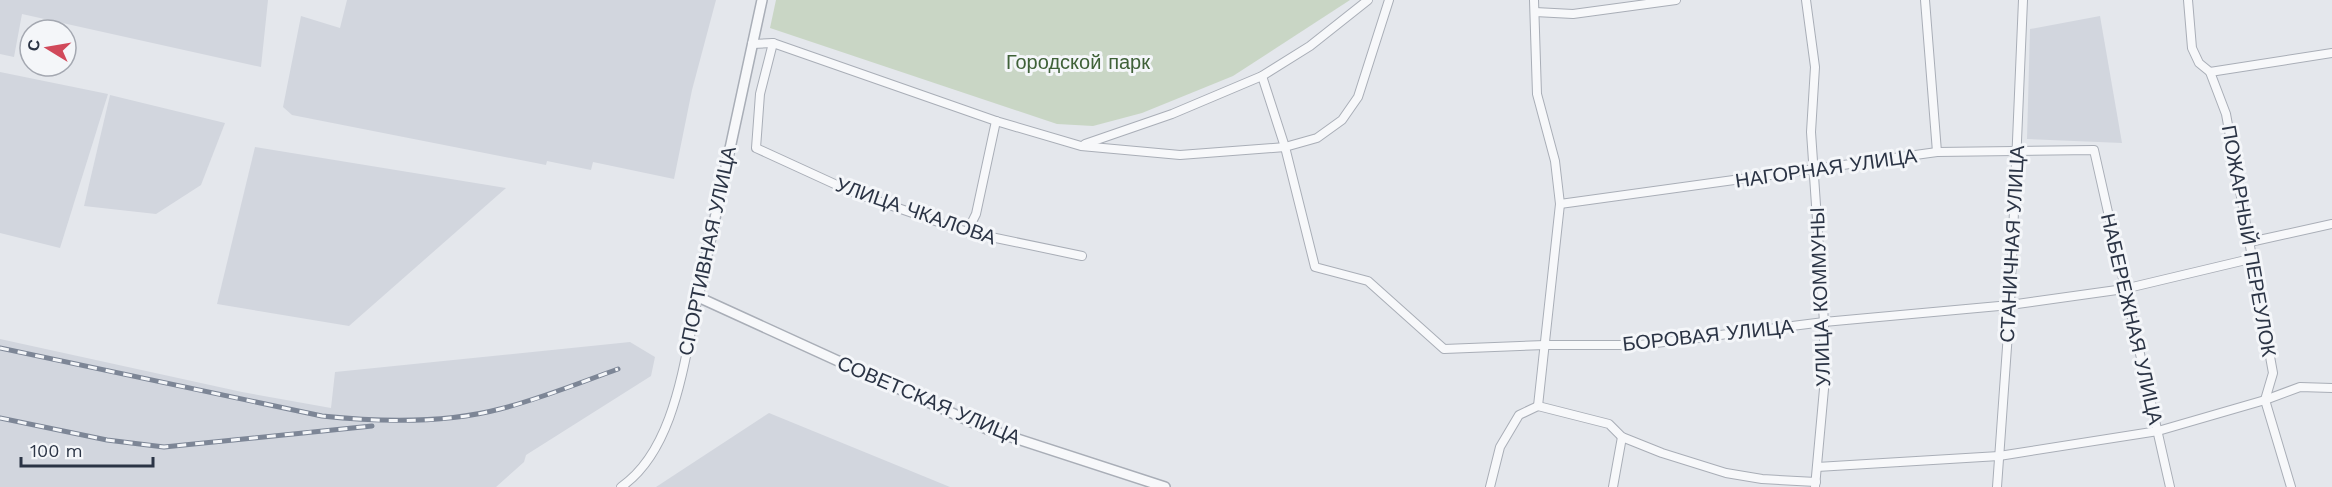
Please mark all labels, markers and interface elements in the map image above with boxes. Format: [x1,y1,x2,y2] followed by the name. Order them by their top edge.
[18,18,78,78] north arrow
[23,37,44,53] text: С
[1006,50,1150,74] park label: Городской парк
[2217,123,2281,359] street label: ПОЖАРНЫЙ ПЕРЕУЛОК
[673,143,741,358] street label: СПОРТИВНАЯ УЛИЦА
[1734,143,1919,193] street label: НАГОРНАЯ УЛИЦА
[1995,144,2029,343] street label: СТАНИЧНАЯ УЛИЦА
[833,172,1000,250] street label: УЛИЦА ЧКАЛОВА
[1805,207,1835,387] street label: УЛИЦА КОММУНЫ
[2096,211,2168,428] street label: НАБЕРЕЖНАЯ УЛИЦА
[1621,314,1795,356] street label: БОРОВАЯ УЛИЦА
[834,350,1025,450] street label: СОВЕТСКАЯ УЛИЦА
[21,430,153,468] scale bar
[30,440,83,461] text: 100 m

